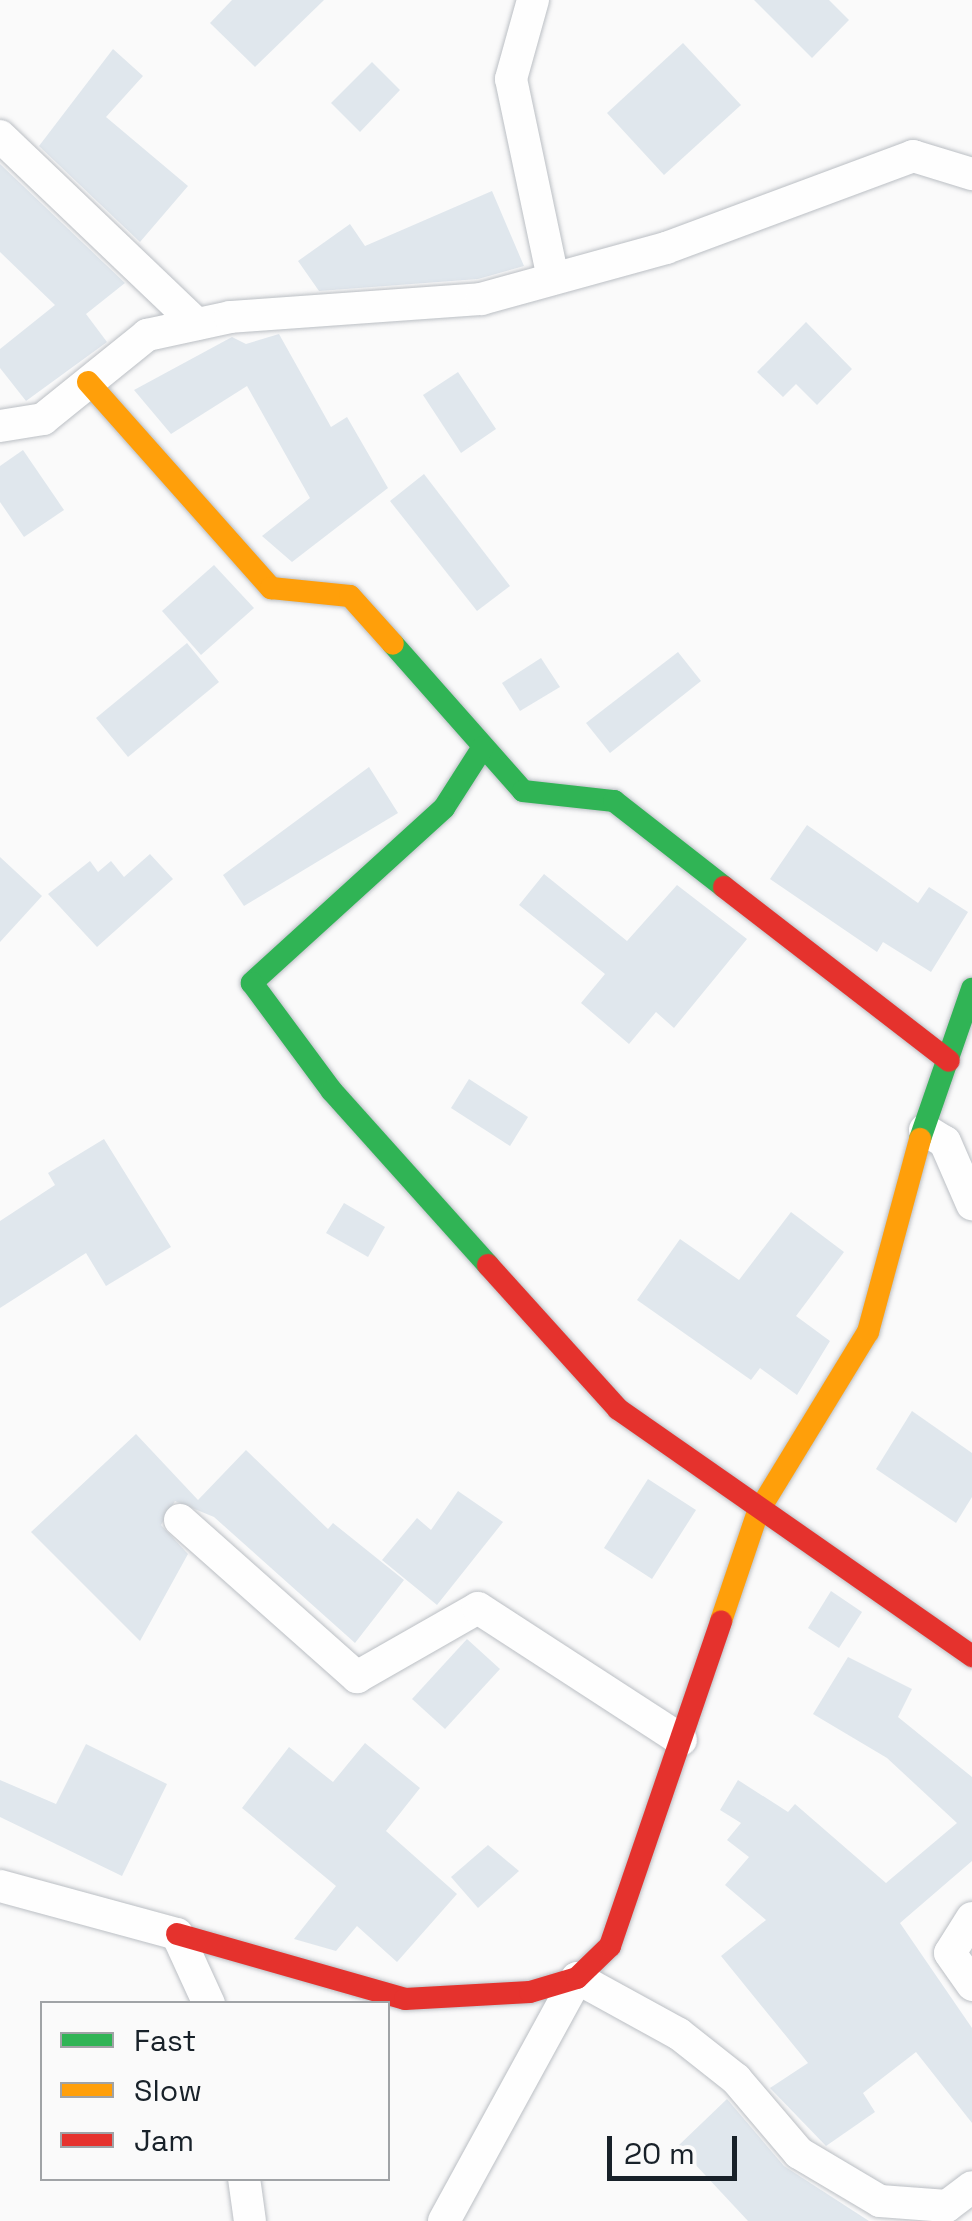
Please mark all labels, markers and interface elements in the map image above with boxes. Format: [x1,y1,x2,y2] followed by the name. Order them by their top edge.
[40,2001,390,2181] legend
[134,2021,196,2060] text: Fast
[134,2071,202,2110] text: Slow
[612,2116,742,2178] scale bar
[134,2121,194,2160] text: Jam
[624,2134,695,2173] text: 20 m

